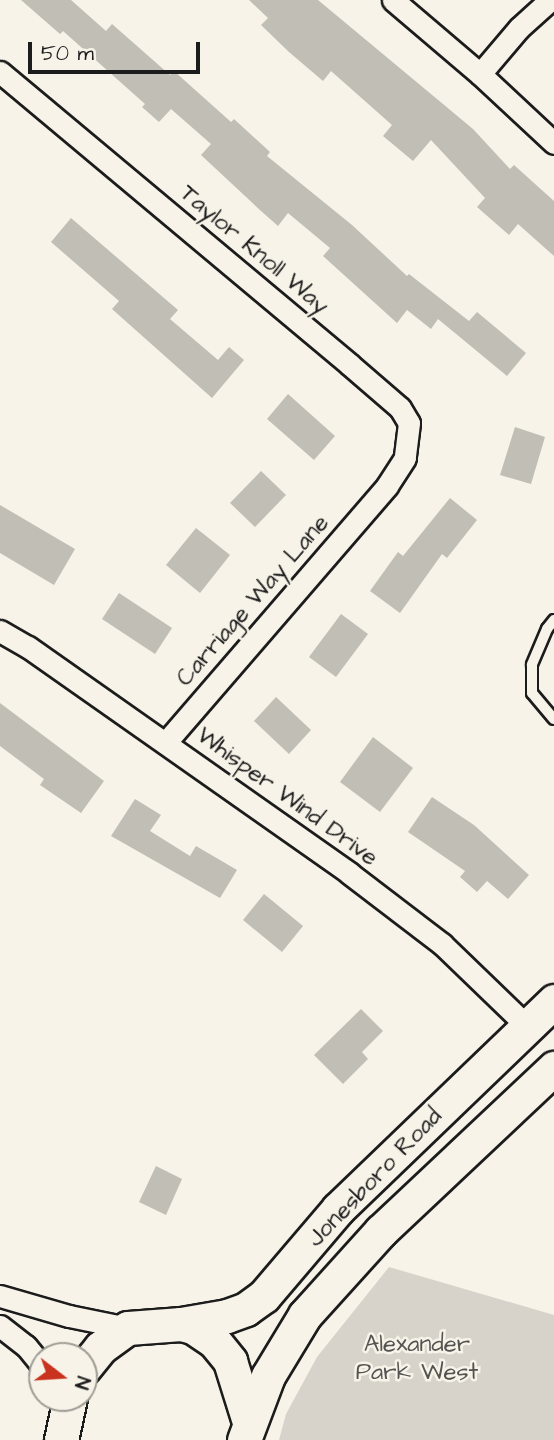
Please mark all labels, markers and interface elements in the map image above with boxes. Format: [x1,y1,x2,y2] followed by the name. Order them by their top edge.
[32,28,203,72] scale bar
[41,39,94,68] text: 50 m
[174,179,334,321] street label: Taylor Knoll Way
[171,509,335,693] street label: Carriage Way Lane
[191,721,383,873] street label: Whisper Wind Drive
[302,1103,448,1253] street label: Jonesboro Road
[356,1331,478,1387] park label: Alexander Park West
[28,1342,98,1412] north arrow
[67,1373,96,1392] text: N

